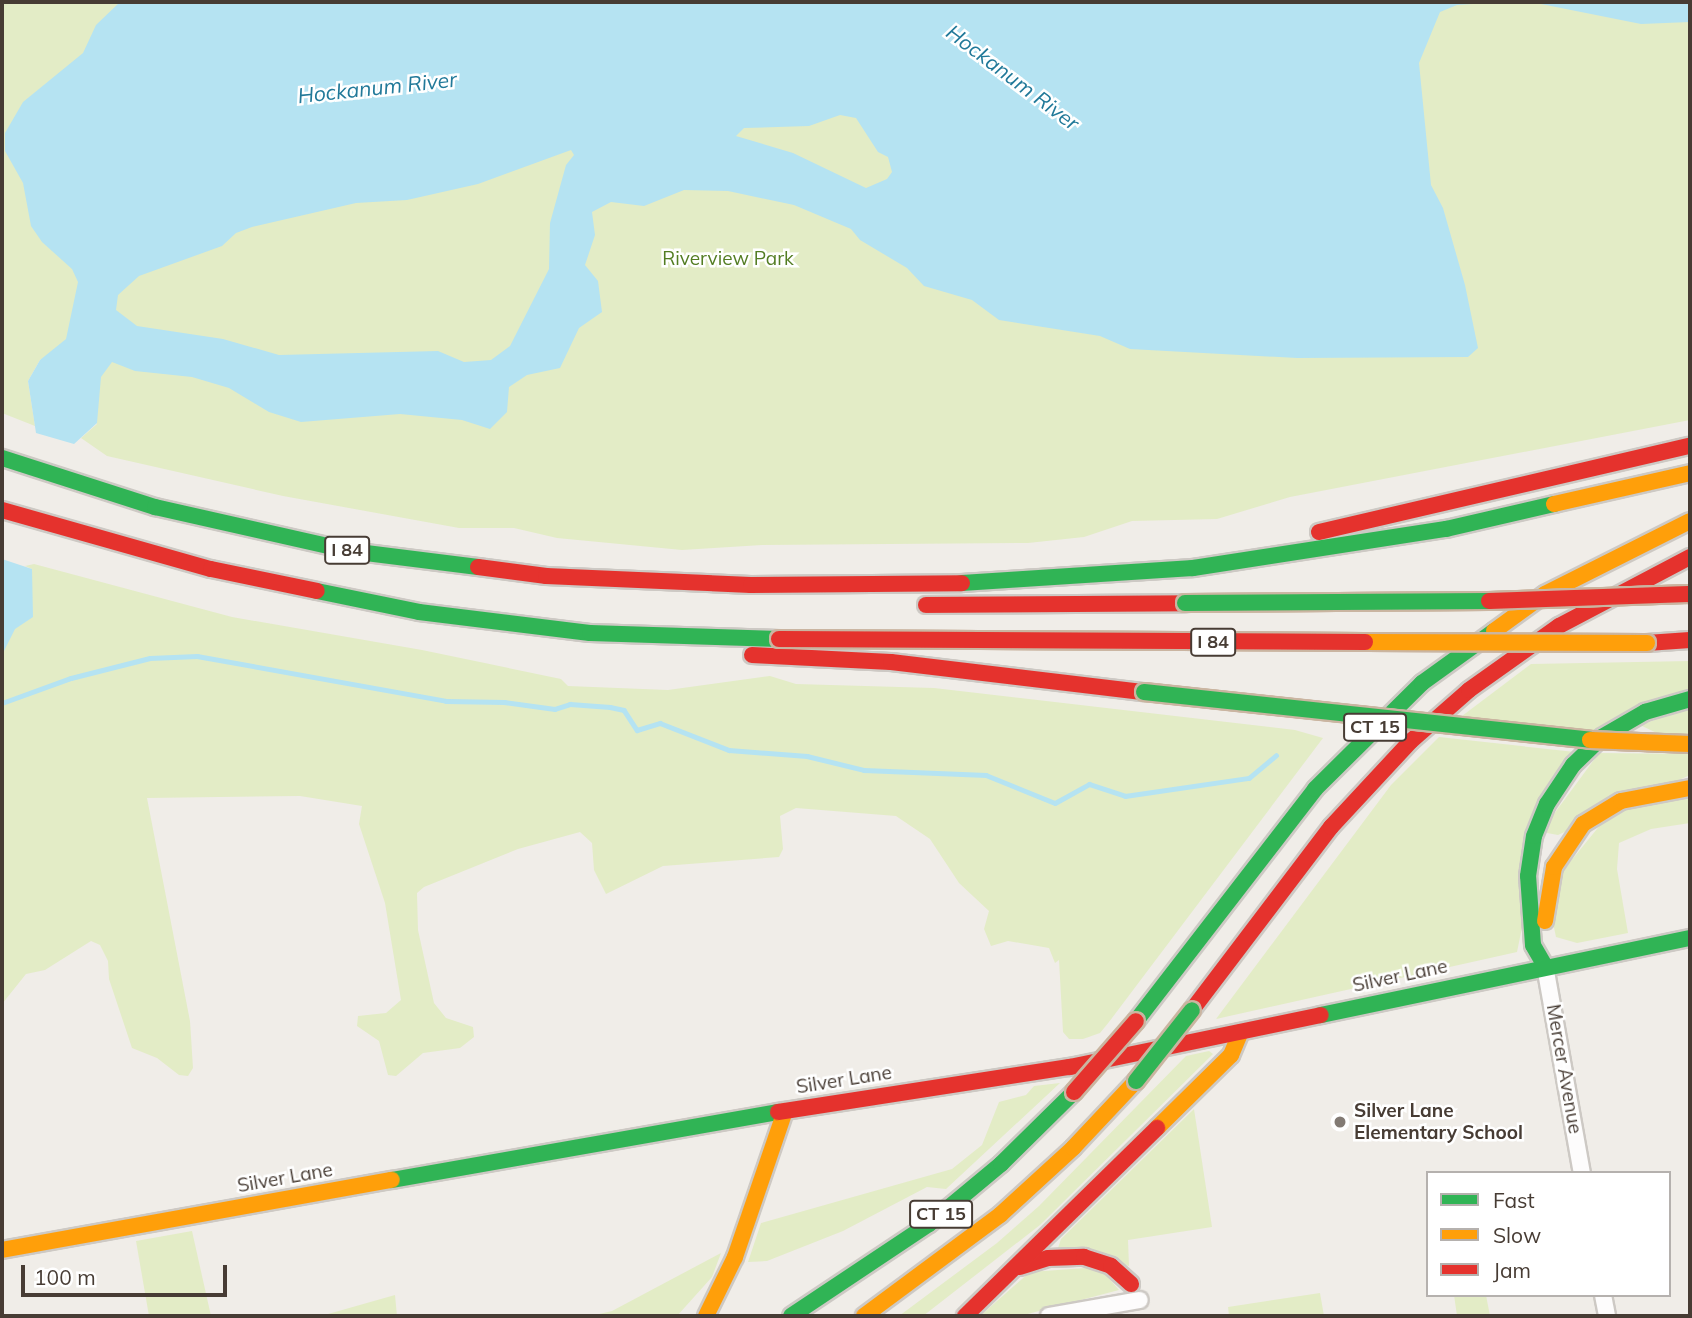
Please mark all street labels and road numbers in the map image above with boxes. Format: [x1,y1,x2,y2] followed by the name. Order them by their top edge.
[322,536,372,564] road number: I 84
[1188,628,1238,656] road number: I 84
[1342,712,1408,742] road number: CT 15
[1351,955,1449,997] street label: Silver Lane
[1541,1003,1587,1135] street label: Mercer Avenue
[795,1061,893,1099] street label: Silver Lane
[236,1158,334,1198] street label: Silver Lane
[908,1199,974,1228] road number: CT 15

